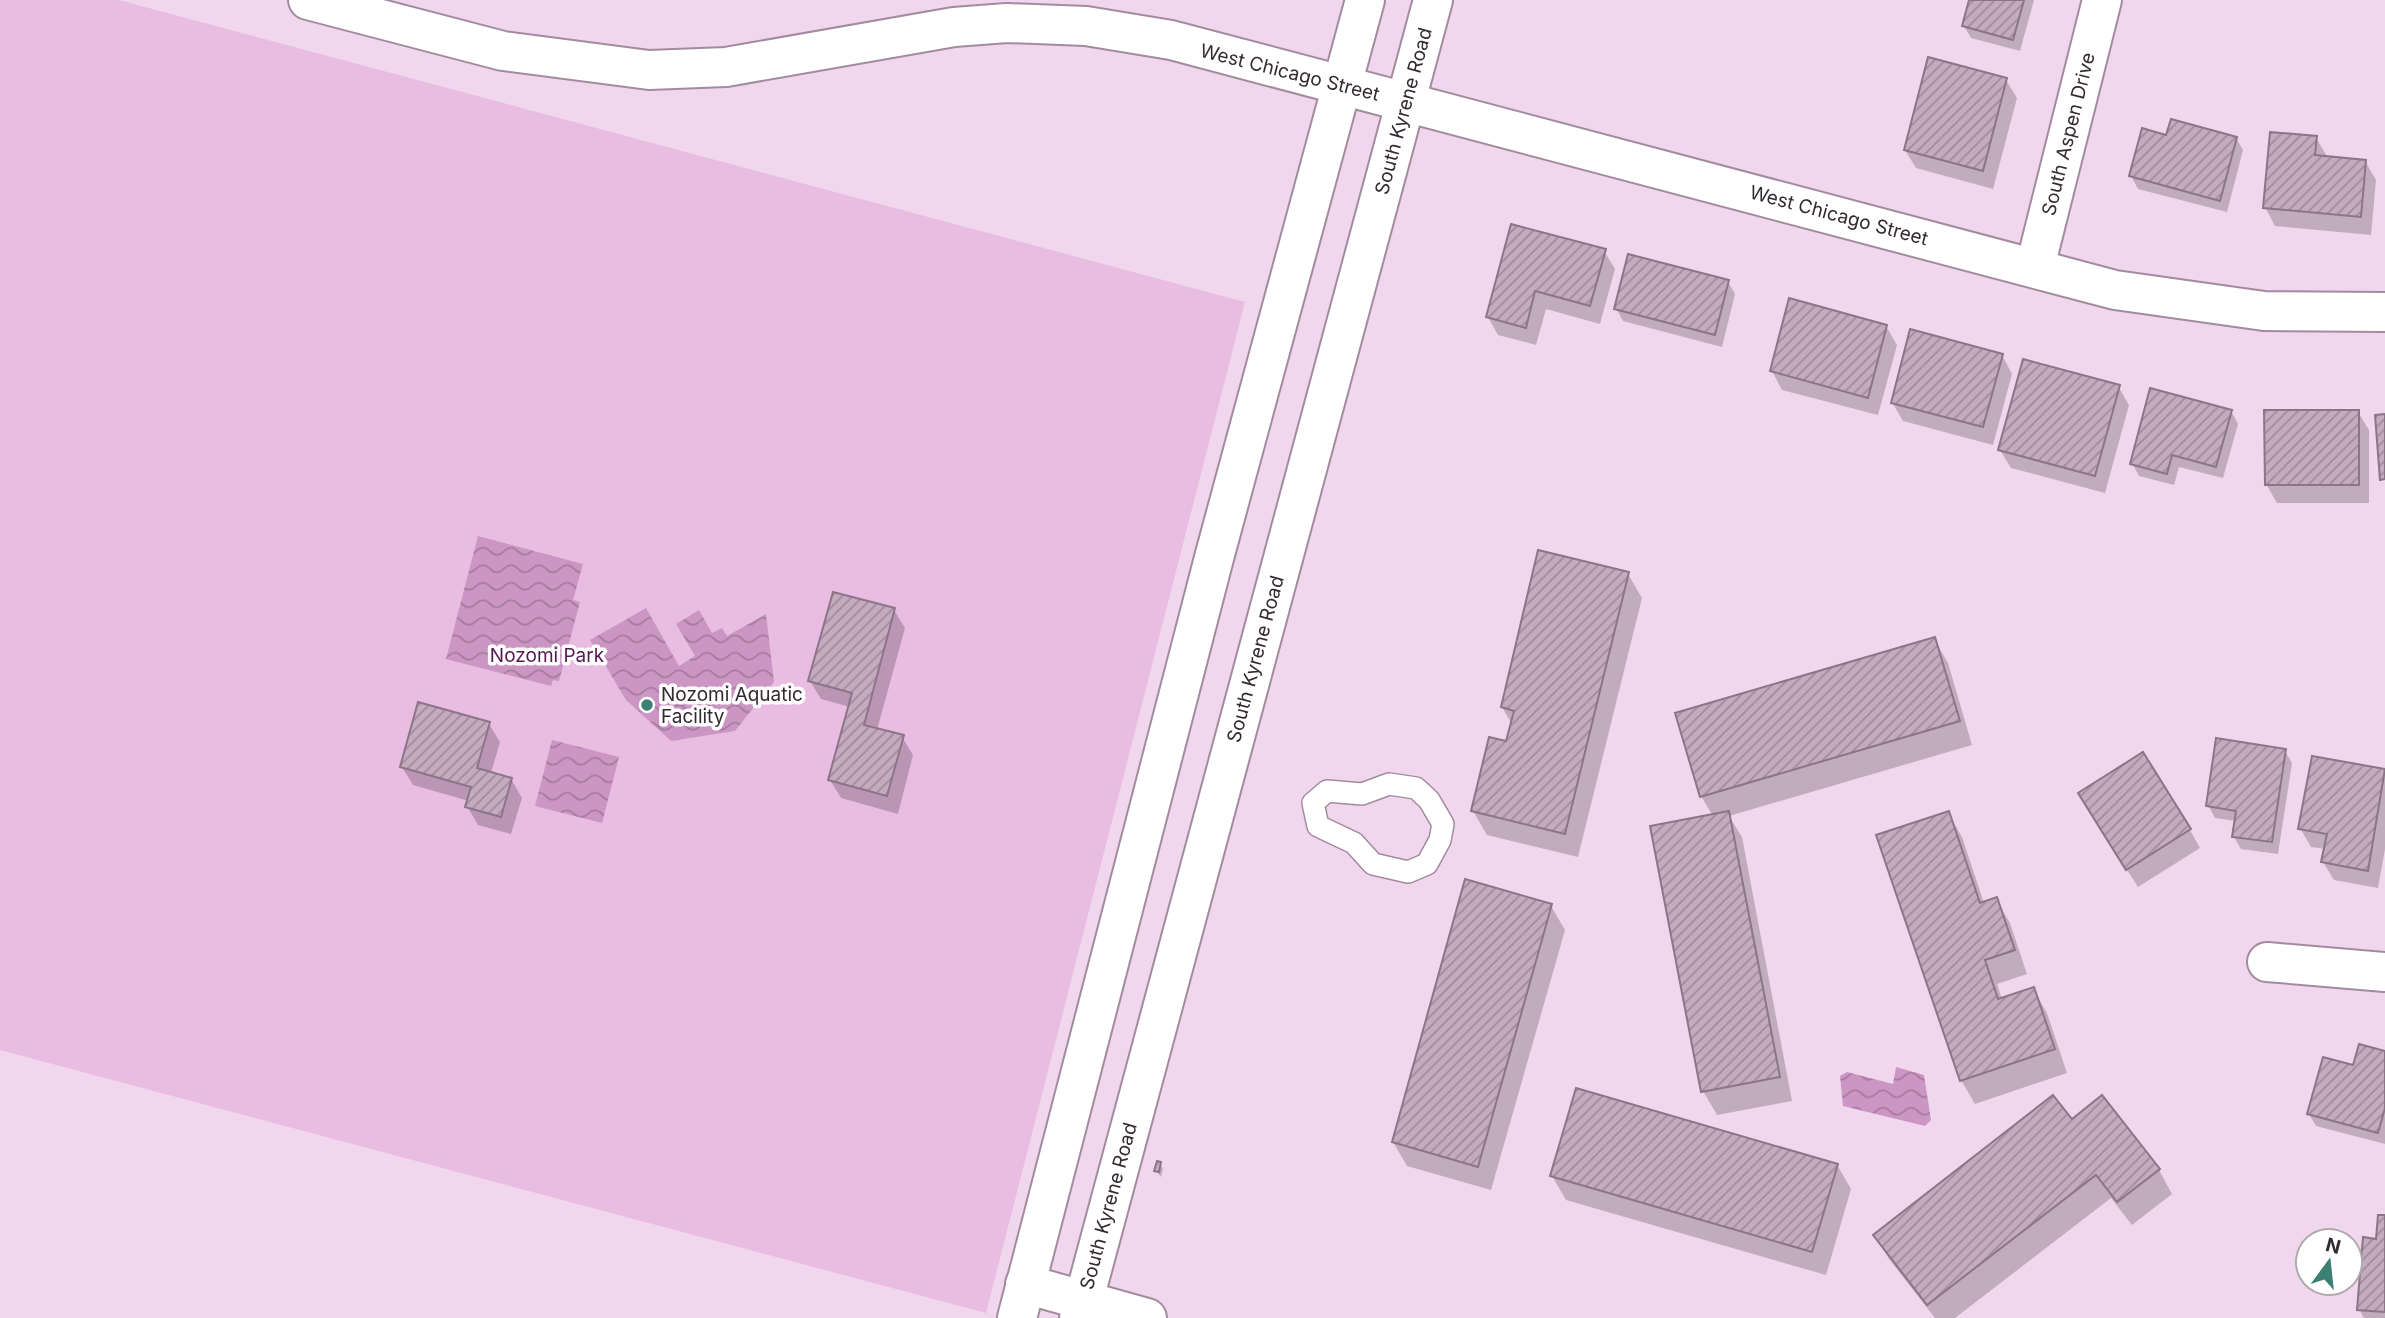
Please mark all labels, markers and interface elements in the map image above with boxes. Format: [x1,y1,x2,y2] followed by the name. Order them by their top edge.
[1370,25,1437,197] street label: South Kyrene Road
[1198,39,1382,106] street label: West Chicago Street
[2037,50,2100,218] street label: South Aspen Drive
[1747,181,1931,250] street label: West Chicago Street
[1222,573,1289,745] street label: South Kyrene Road
[490,644,605,667] park label: Nozomi Park
[661,683,803,728] place label: Nozomi Aquatic Facility
[639,697,655,713] marker: Nozomi Aquatic Facility
[1075,1120,1142,1292] street label: South Kyrene Road
[2294,1227,2364,1297] north arrow
[2323,1233,2343,1259] text: N

